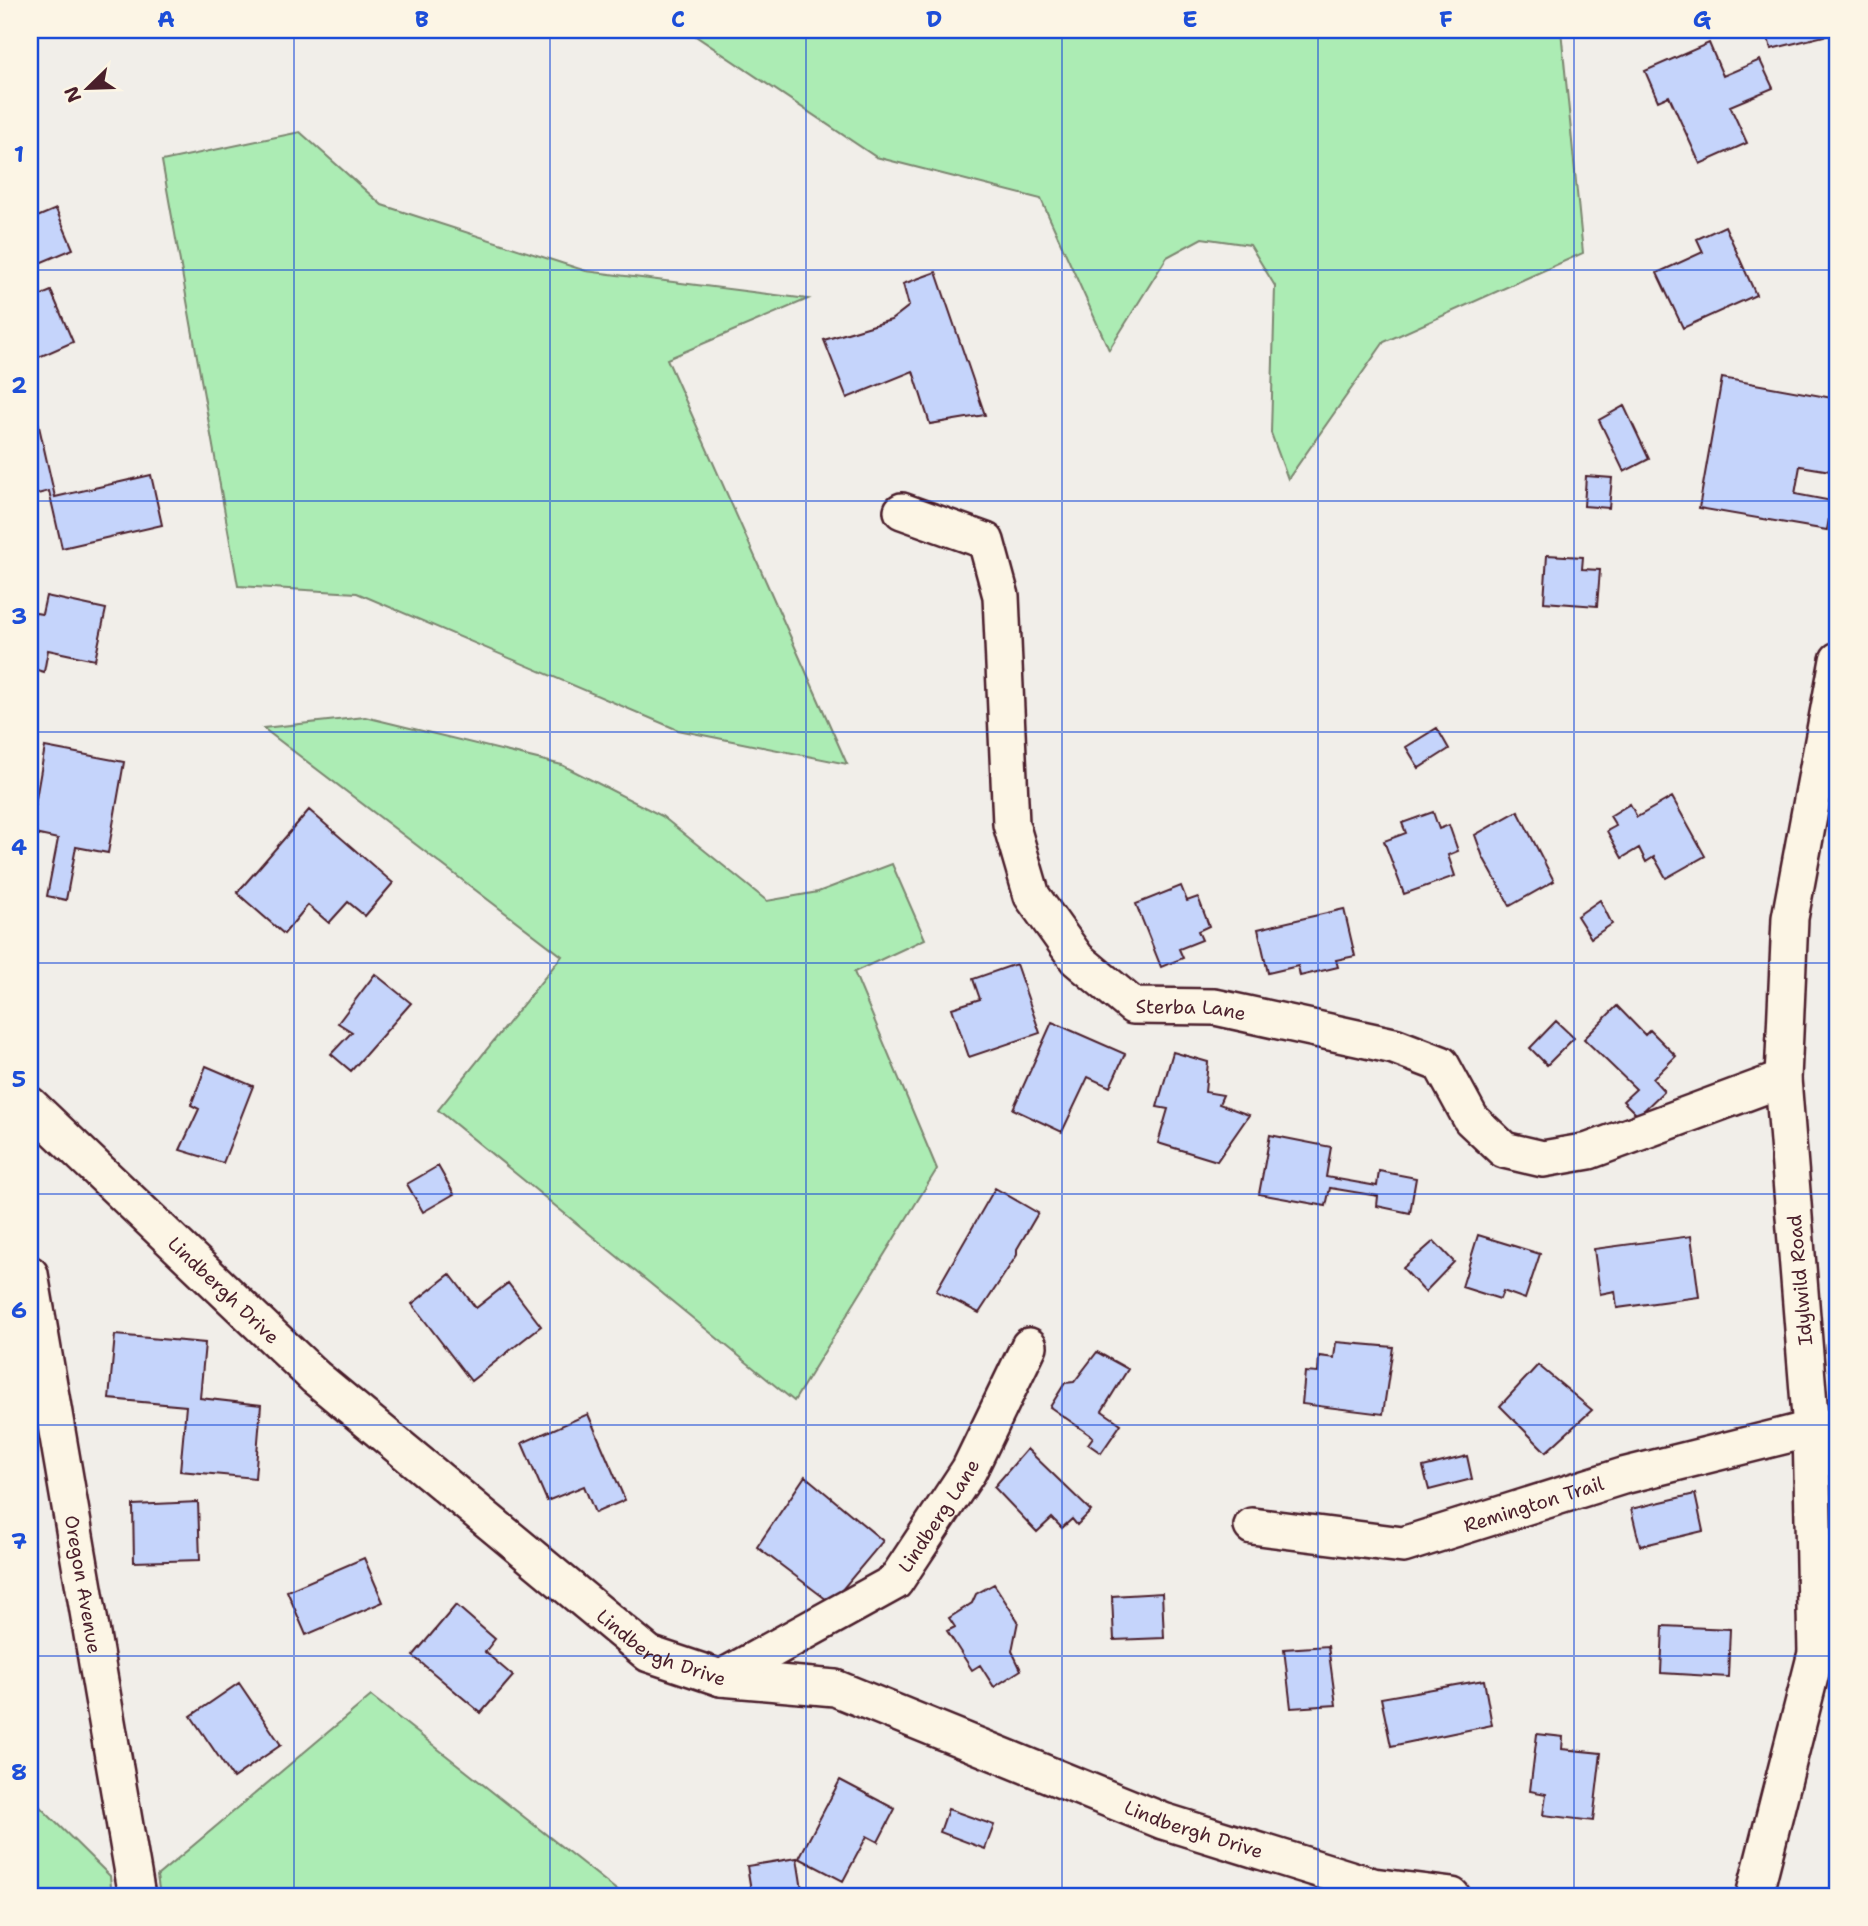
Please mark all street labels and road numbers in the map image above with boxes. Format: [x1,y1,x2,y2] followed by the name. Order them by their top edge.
[1136,994,1248,1026] street label: Sterba Lane
[1782,1214,1818,1346] street label: Idylwild Road
[163,1231,285,1349] street label: Lindbergh Drive
[892,1455,985,1577] street label: Lindberg Lane
[1460,1470,1607,1538] street label: Remington Trail
[59,1513,108,1656] street label: Oregon Avenue
[591,1603,729,1691] street label: Lindbergh Drive
[1121,1794,1266,1864] street label: Lindbergh Drive

